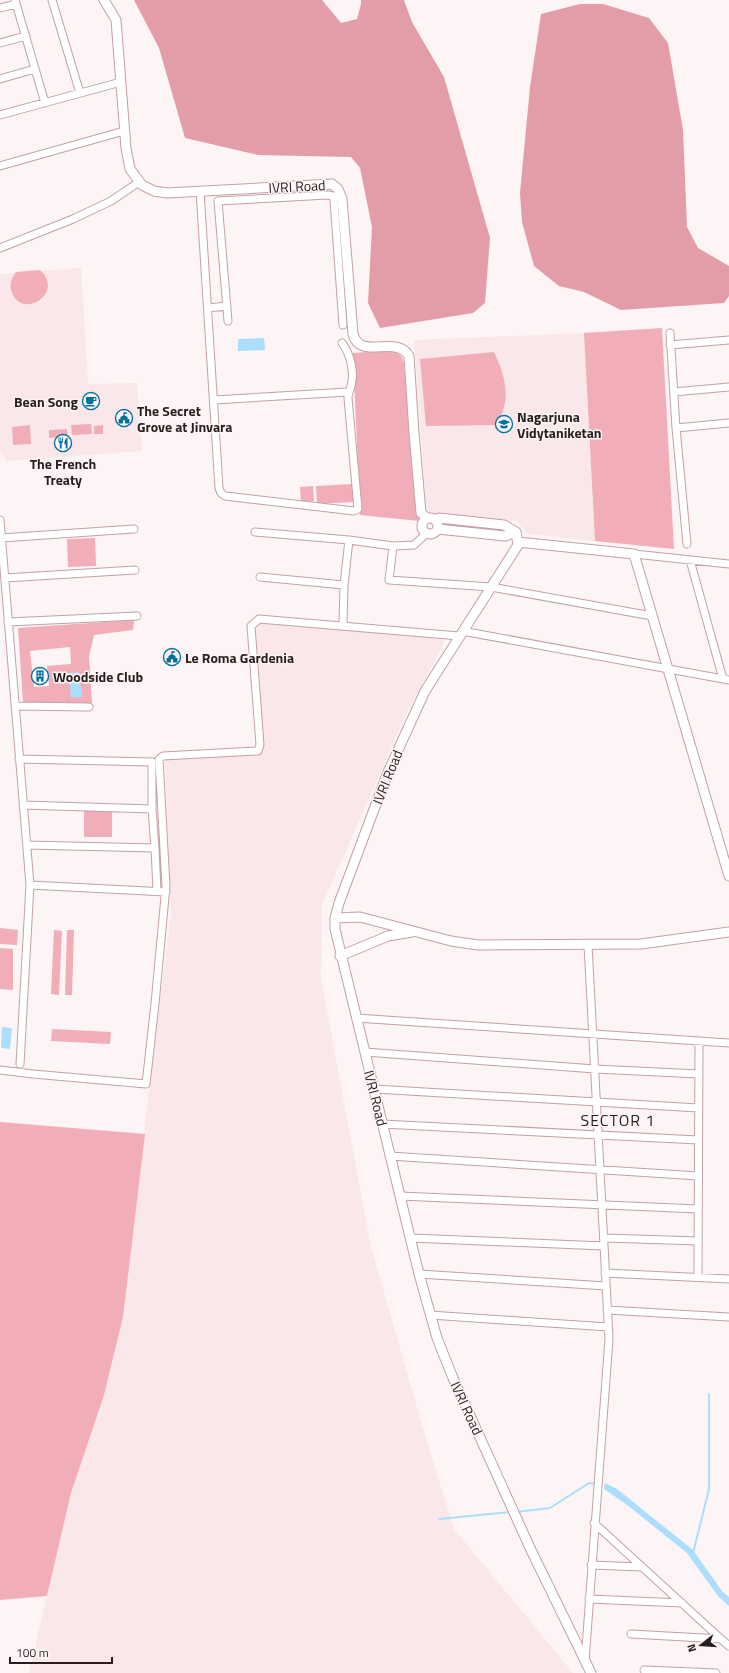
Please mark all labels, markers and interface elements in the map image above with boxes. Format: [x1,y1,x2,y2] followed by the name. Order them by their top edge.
[268,174,326,198] street label: IVRI Road
[14,391,79,412] place label: Bean Song
[81,391,101,411] cafe icon: Bean Song
[137,400,232,437] place label: The Secret Grove at Jinvara
[517,406,602,443] place label: Nagarjuna Vidytaniketan
[114,408,134,428] public building icon: The Secret Grove at Jinvara
[494,414,514,434] school or university icon: Nagarjuna Vidytaniketan
[53,433,73,453] restaurant icon: The French Treaty
[30,453,96,490] place label: The French Treaty
[162,647,182,667] public building icon: Le Roma Gardenia
[185,647,294,668] place label: Le Roma Gardenia
[30,666,50,686] building icon: Woodside Club
[53,666,144,687] place label: Woodside Club
[367,747,407,807] street label: IVRI Road
[359,1068,393,1128] street label: IVRI Road
[580,1108,656,1132] district label: SECTOR 1
[445,1378,489,1438] street label: IVRI Road
[681,1625,721,1665] north arrow
[10,1639,112,1665] scale bar
[683,1642,700,1654] text: N
[16,1643,49,1662] text: 100 m

